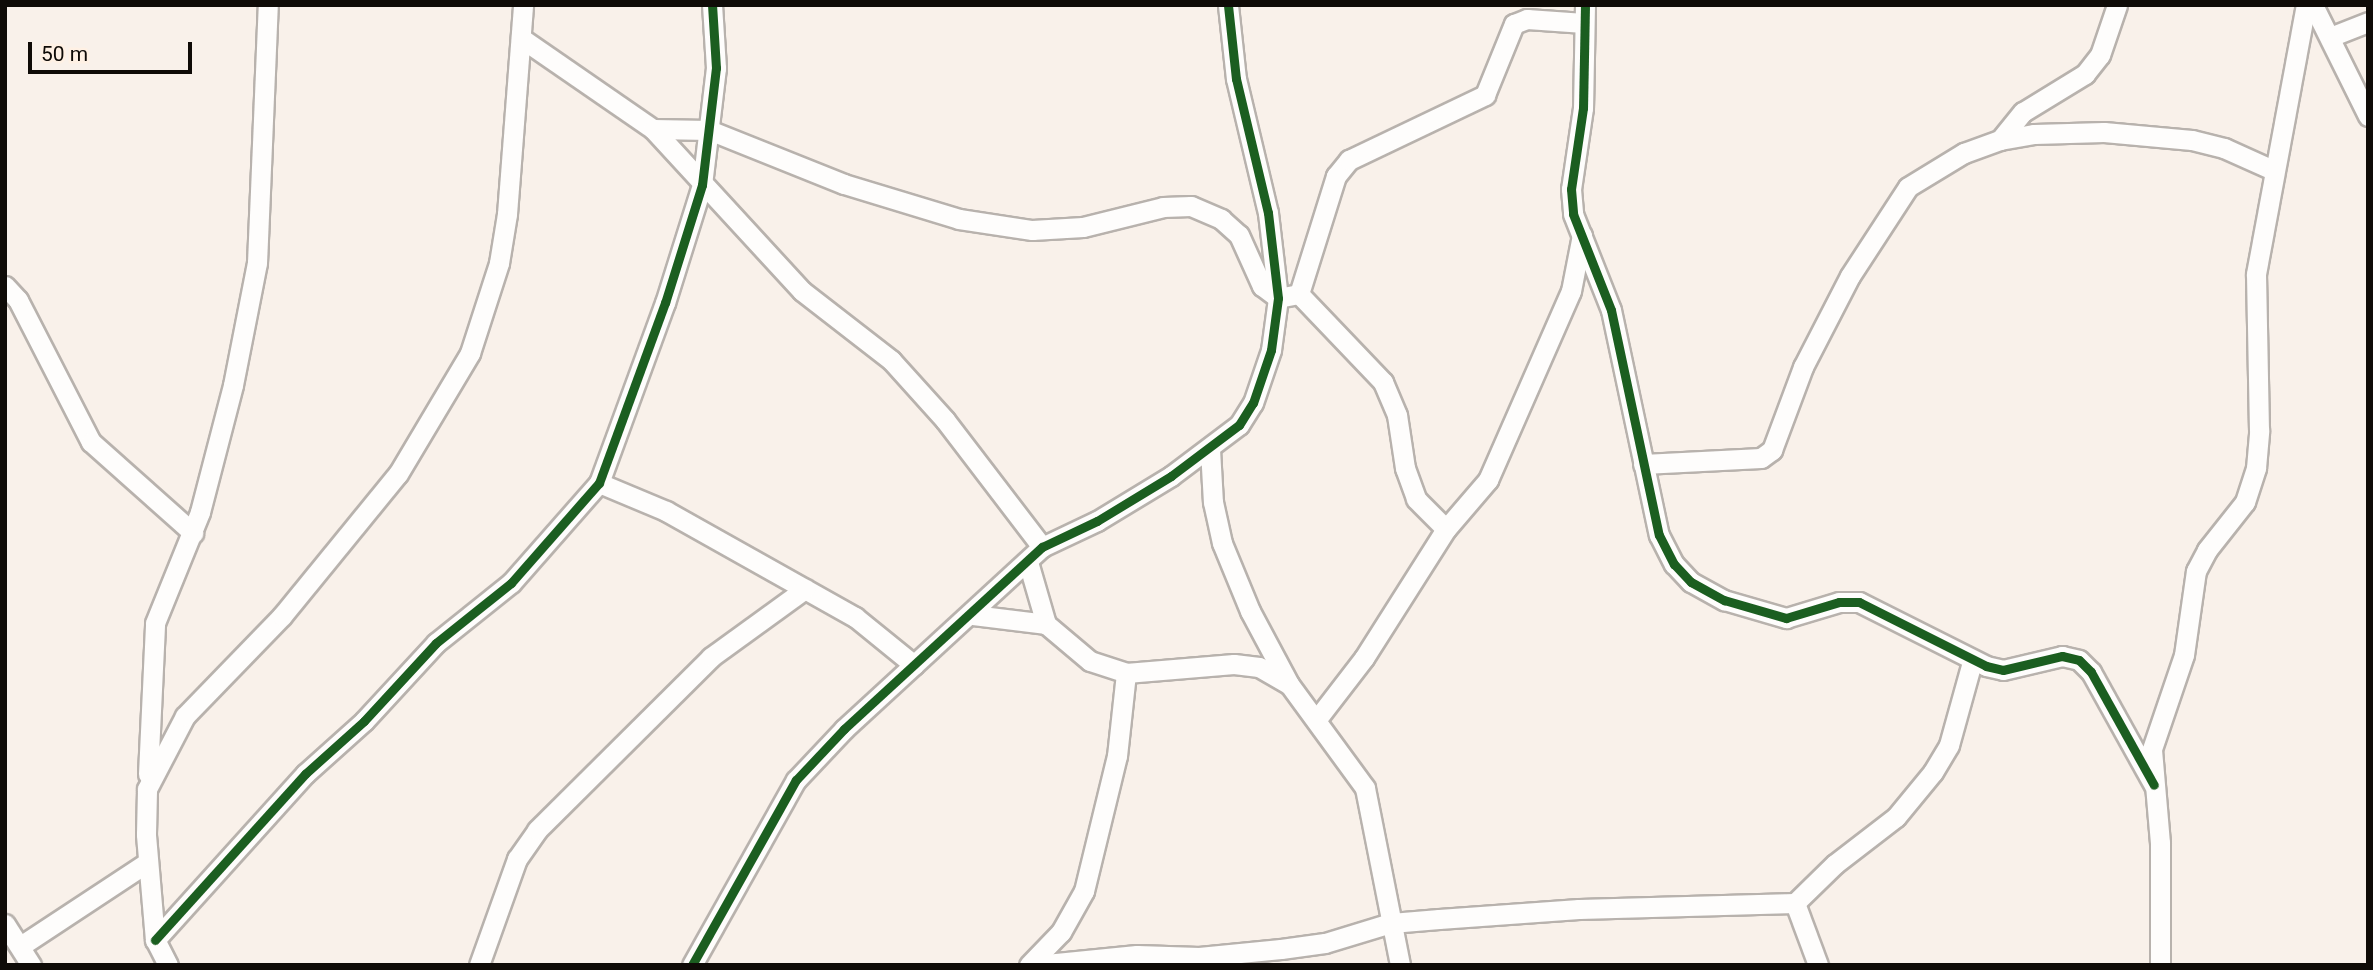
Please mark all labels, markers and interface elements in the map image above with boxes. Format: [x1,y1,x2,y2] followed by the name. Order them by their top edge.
[32,28,196,72] scale bar
[41,42,88,66] text: 50 m

